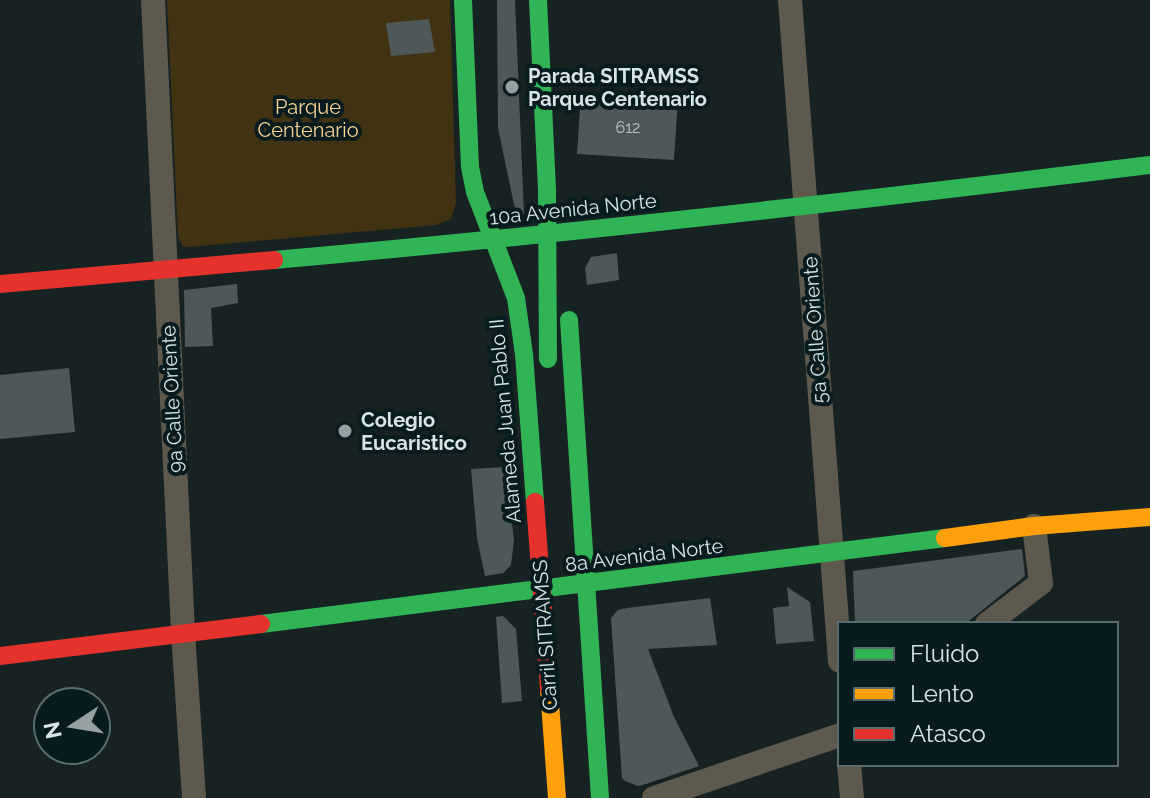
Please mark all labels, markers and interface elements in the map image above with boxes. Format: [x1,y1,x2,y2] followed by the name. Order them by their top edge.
[528,64,707,111] place label: Parada SITRAMSS Parque Centenario
[503,78,521,96] marker: Parada SITRAMSS Parque Centenario
[257,95,359,142] park label: Parque Centenario
[616,118,640,137] house number: 612
[488,188,658,230] street label: 10a Avenida Norte
[798,256,832,404] street label: 5a Calle Oriente
[484,318,526,524] street label: Alameda Juan Pablo II
[156,324,188,474] street label: 9a Calle Oriente
[361,408,467,455] place label: Colegio Eucaristico
[336,422,354,440] marker: Colegio Eucaristico
[564,533,725,577] street label: 8a Avenida Norte
[528,559,562,711] street label: Carril SITRAMSS
[838,622,1118,766] legend
[910,639,979,668] text: Fluido
[910,679,974,708] text: Lento
[32,686,112,766] north arrow
[38,719,67,741] text: N
[910,719,986,748] text: Atasco

